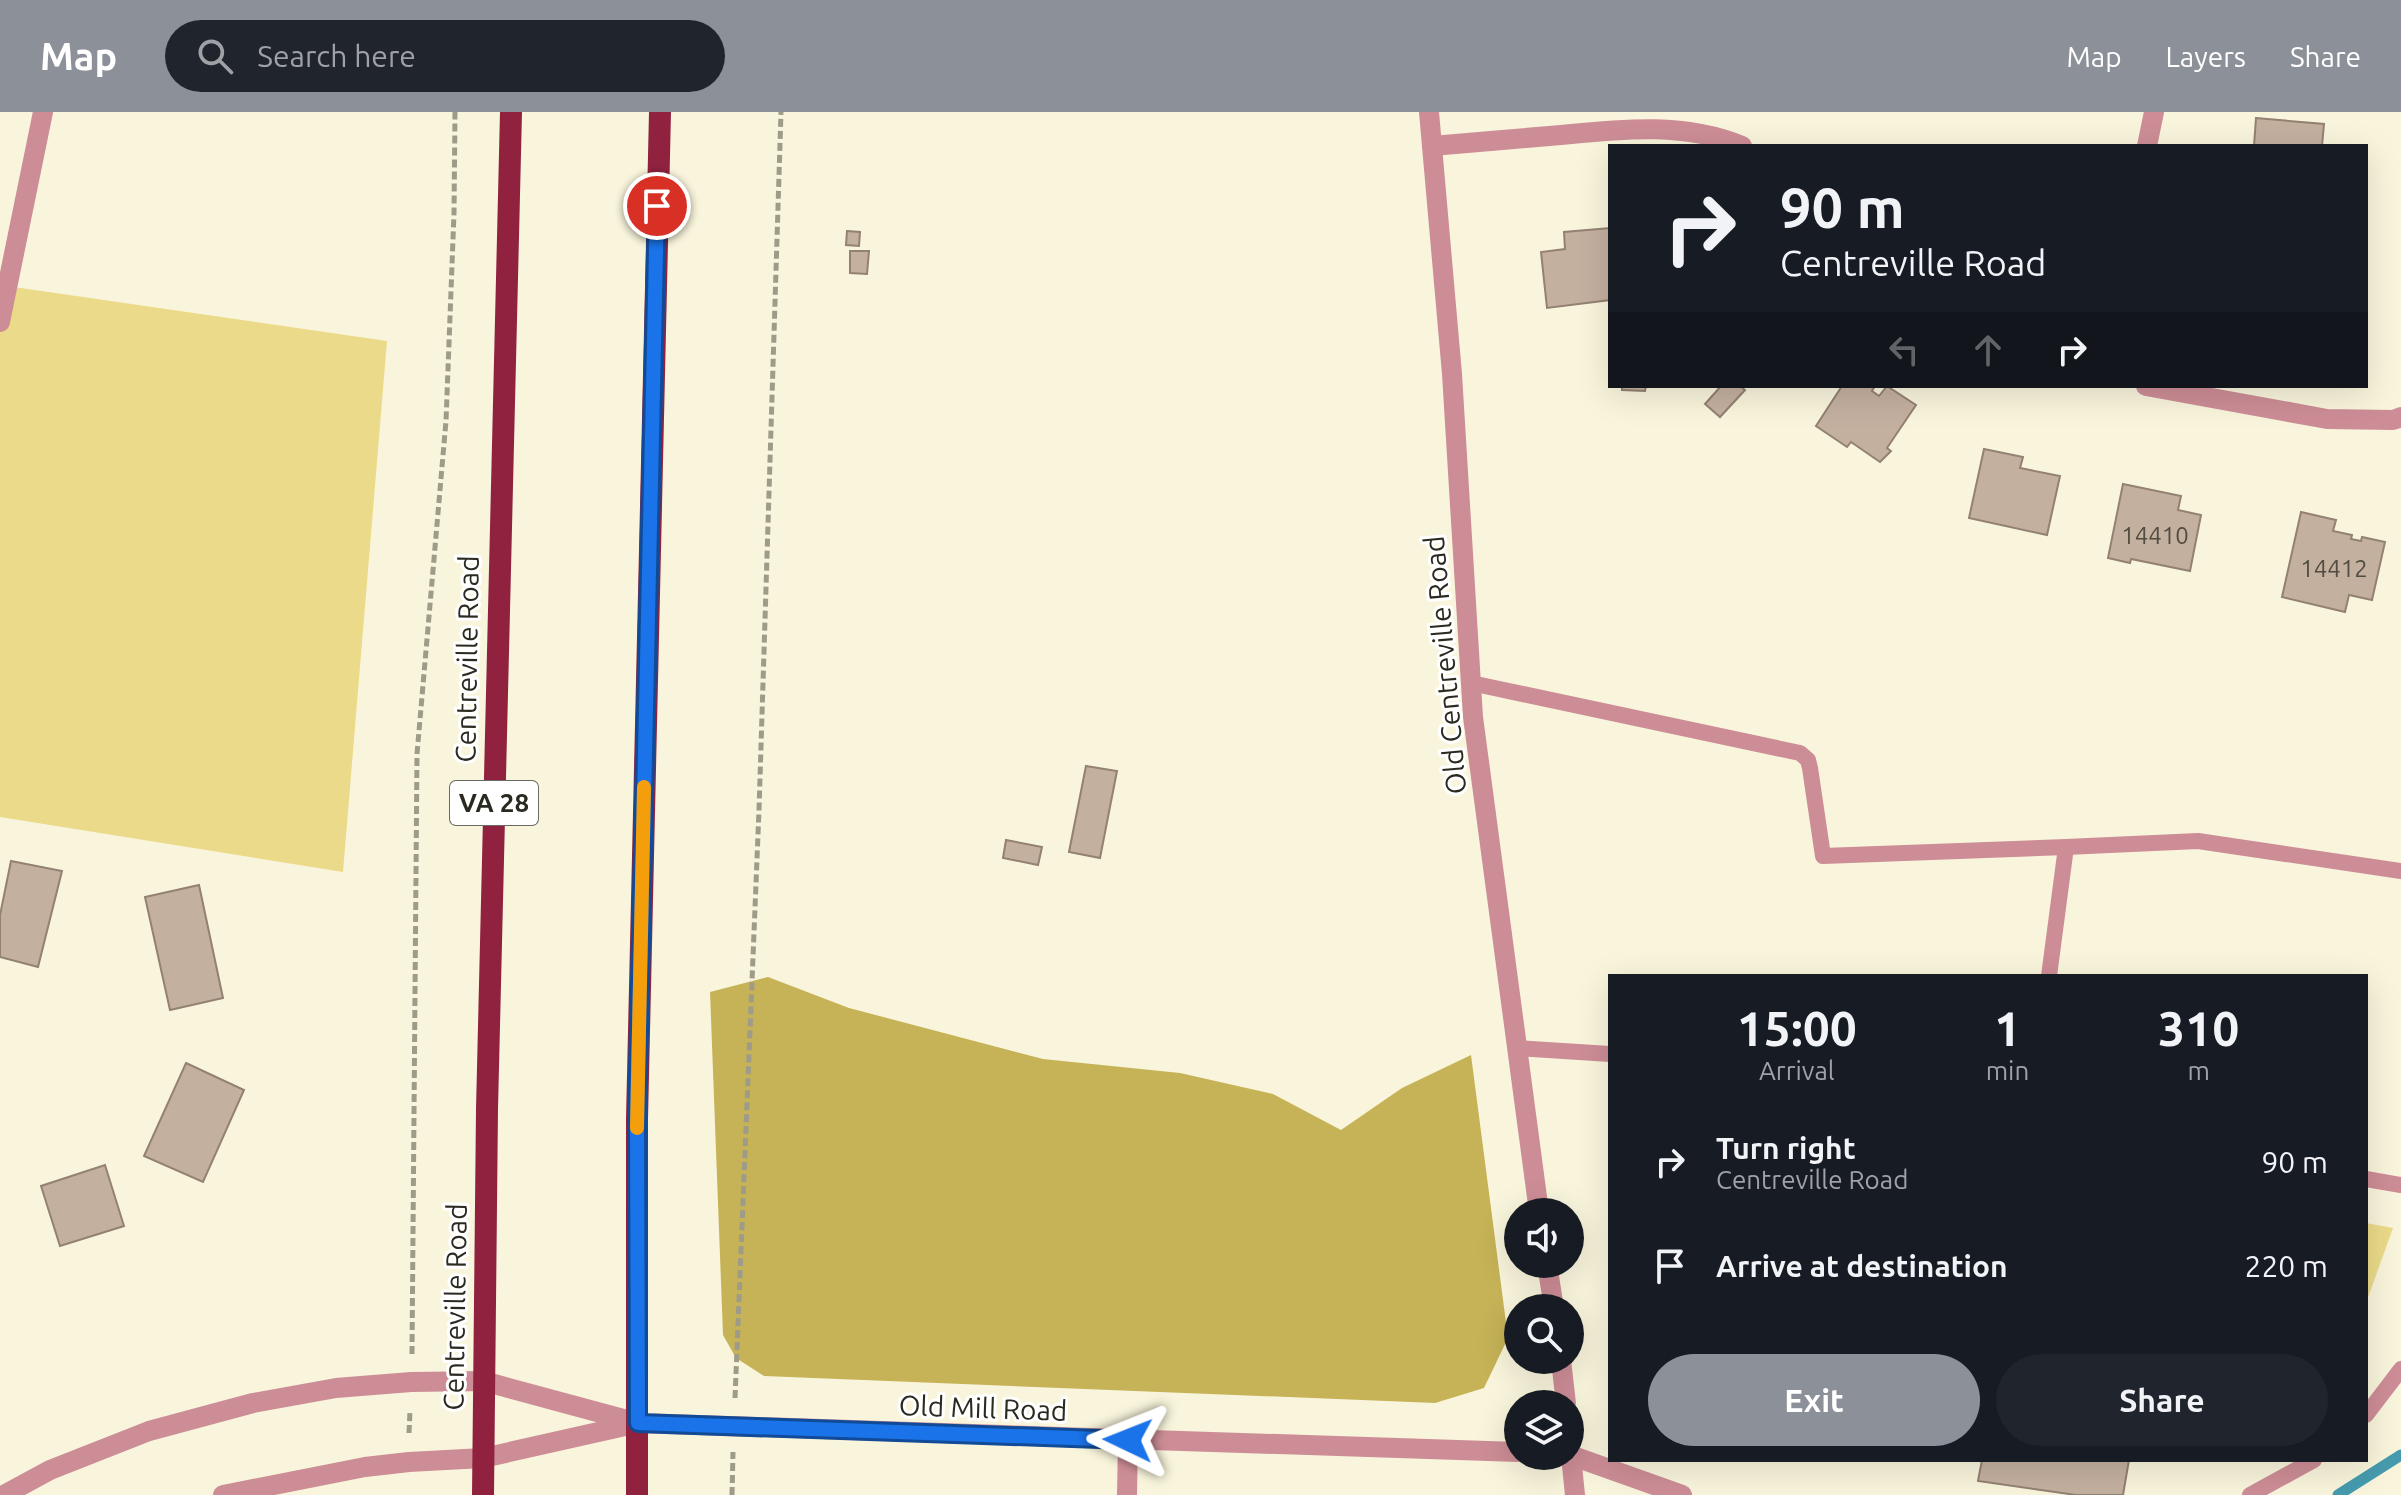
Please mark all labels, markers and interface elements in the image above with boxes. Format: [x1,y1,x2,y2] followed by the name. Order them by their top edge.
[165,20,725,92] search box
[193,34,237,78] icon: search
[40,35,117,77] text: Map
[257,39,416,73] text: Search here
[2066,41,2122,72] text: Map
[2166,41,2246,72] text: Layers
[2290,41,2361,72] text: Share
[623,172,691,240] pin
[1648,176,1752,280] icon: right
[1780,176,1905,239] text: 90 m
[635,184,679,228] icon: arrive
[1780,242,2046,283] text: Centreville Road
[1882,328,1926,372] icon: left
[1966,328,2010,372] icon: ahead
[2050,328,2094,372] icon: right
[2121,522,2189,549] house number: 14410
[1418,535,1471,795] street label: Old Centreville Road
[449,555,484,763] street label: Centreville Road
[2300,555,2368,582] house number: 14412
[450,781,538,825] road number: VA 28
[1737,1001,1857,1055] text: 15:00
[1994,1001,2021,1055] text: 1
[2158,1001,2239,1055] text: 310
[1759,1056,1835,1085] text: Arrival
[1986,1056,2029,1085] text: min
[2187,1056,2210,1085] text: m
[1716,1131,1856,1165] text: Turn right
[1648,1140,1692,1184] icon: right
[2261,1145,2328,1179] text: 90 m
[1716,1165,1908,1194] text: Centreville Road
[1504,1198,1584,1470] map controls
[1504,1198,1584,1278] button: sound
[437,1203,472,1411] street label: Centreville Road
[1648,1244,1692,1288] icon: arrive
[1716,1249,2008,1283] text: Arrive at destination
[2244,1249,2328,1283] text: 220 m
[1504,1294,1584,1374] button: search
[1648,1354,1980,1446] button: Exit
[1996,1354,2328,1446] button: Share
[898,1389,1068,1426] street label: Old Mill Road
[1504,1390,1584,1470] button: layers
[1086,1398,1170,1482] position arrow

